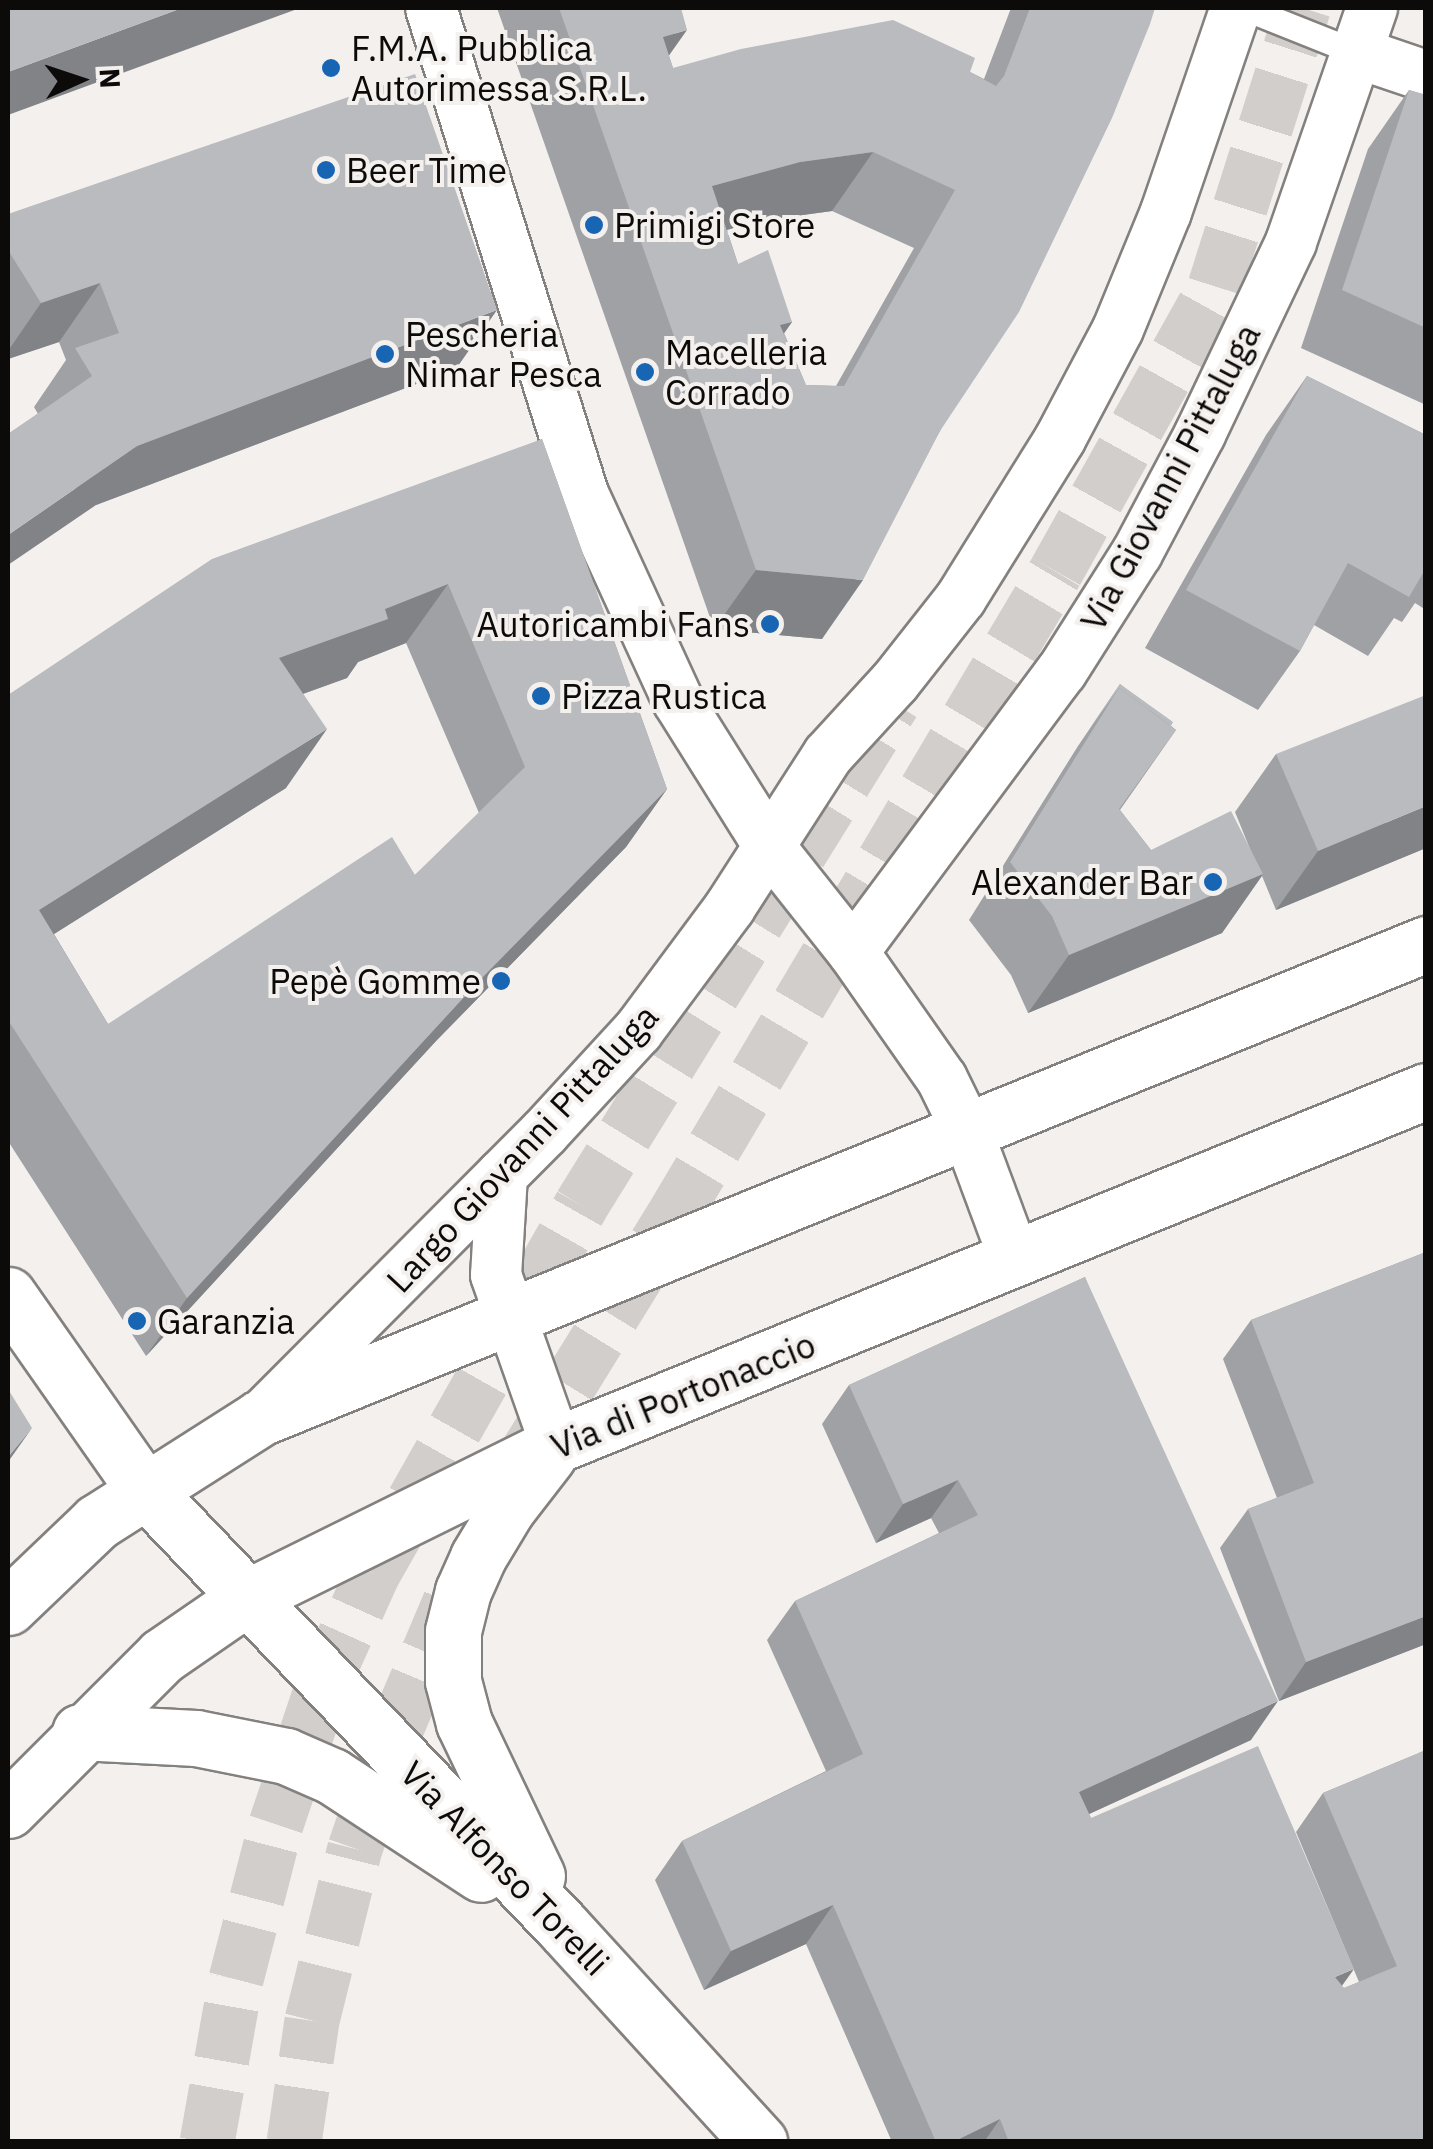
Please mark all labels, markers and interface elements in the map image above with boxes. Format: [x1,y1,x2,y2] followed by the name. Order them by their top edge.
[351,27,647,109] place label: F.M.A. Pubblica Autorimessa S.R.L.
[30,30,130,130] north arrow
[320,57,342,79] marker: F.M.A. Pubblica Autorimessa S.R.L.
[91,67,129,89] text: N
[346,149,507,191] place label: Beer Time
[315,159,337,181] marker: Beer Time
[614,204,815,246] place label: Primigi Store
[583,214,605,236] marker: Primigi Store
[405,313,602,395] place label: Pescheria Nimar Pesca
[1071,317,1269,637] street label: Via Giovanni Pittaluga
[665,331,827,413] place label: Macelleria Corrado
[374,343,396,365] marker: Pescheria Nimar Pesca
[634,361,656,383] marker: Macelleria Corrado
[476,603,750,645] place label: Autoricambi Fans
[759,613,781,635] marker: Autoricambi Fans
[561,675,767,717] place label: Pizza Rustica
[530,685,552,707] marker: Pizza Rustica
[971,861,1193,903] place label: Alexander Bar
[1202,871,1224,893] marker: Alexander Bar
[269,960,481,1002] place label: Pepè Gomme
[490,970,512,992] marker: Pepè Gomme
[378,995,666,1301] street label: Largo Giovanni Pittaluga
[157,1300,295,1342] place label: Garanzia
[126,1310,148,1332] marker: Garanzia
[545,1323,821,1467] street label: Via di Portonaccio
[392,1752,618,1984] street label: Via Alfonso Torelli

